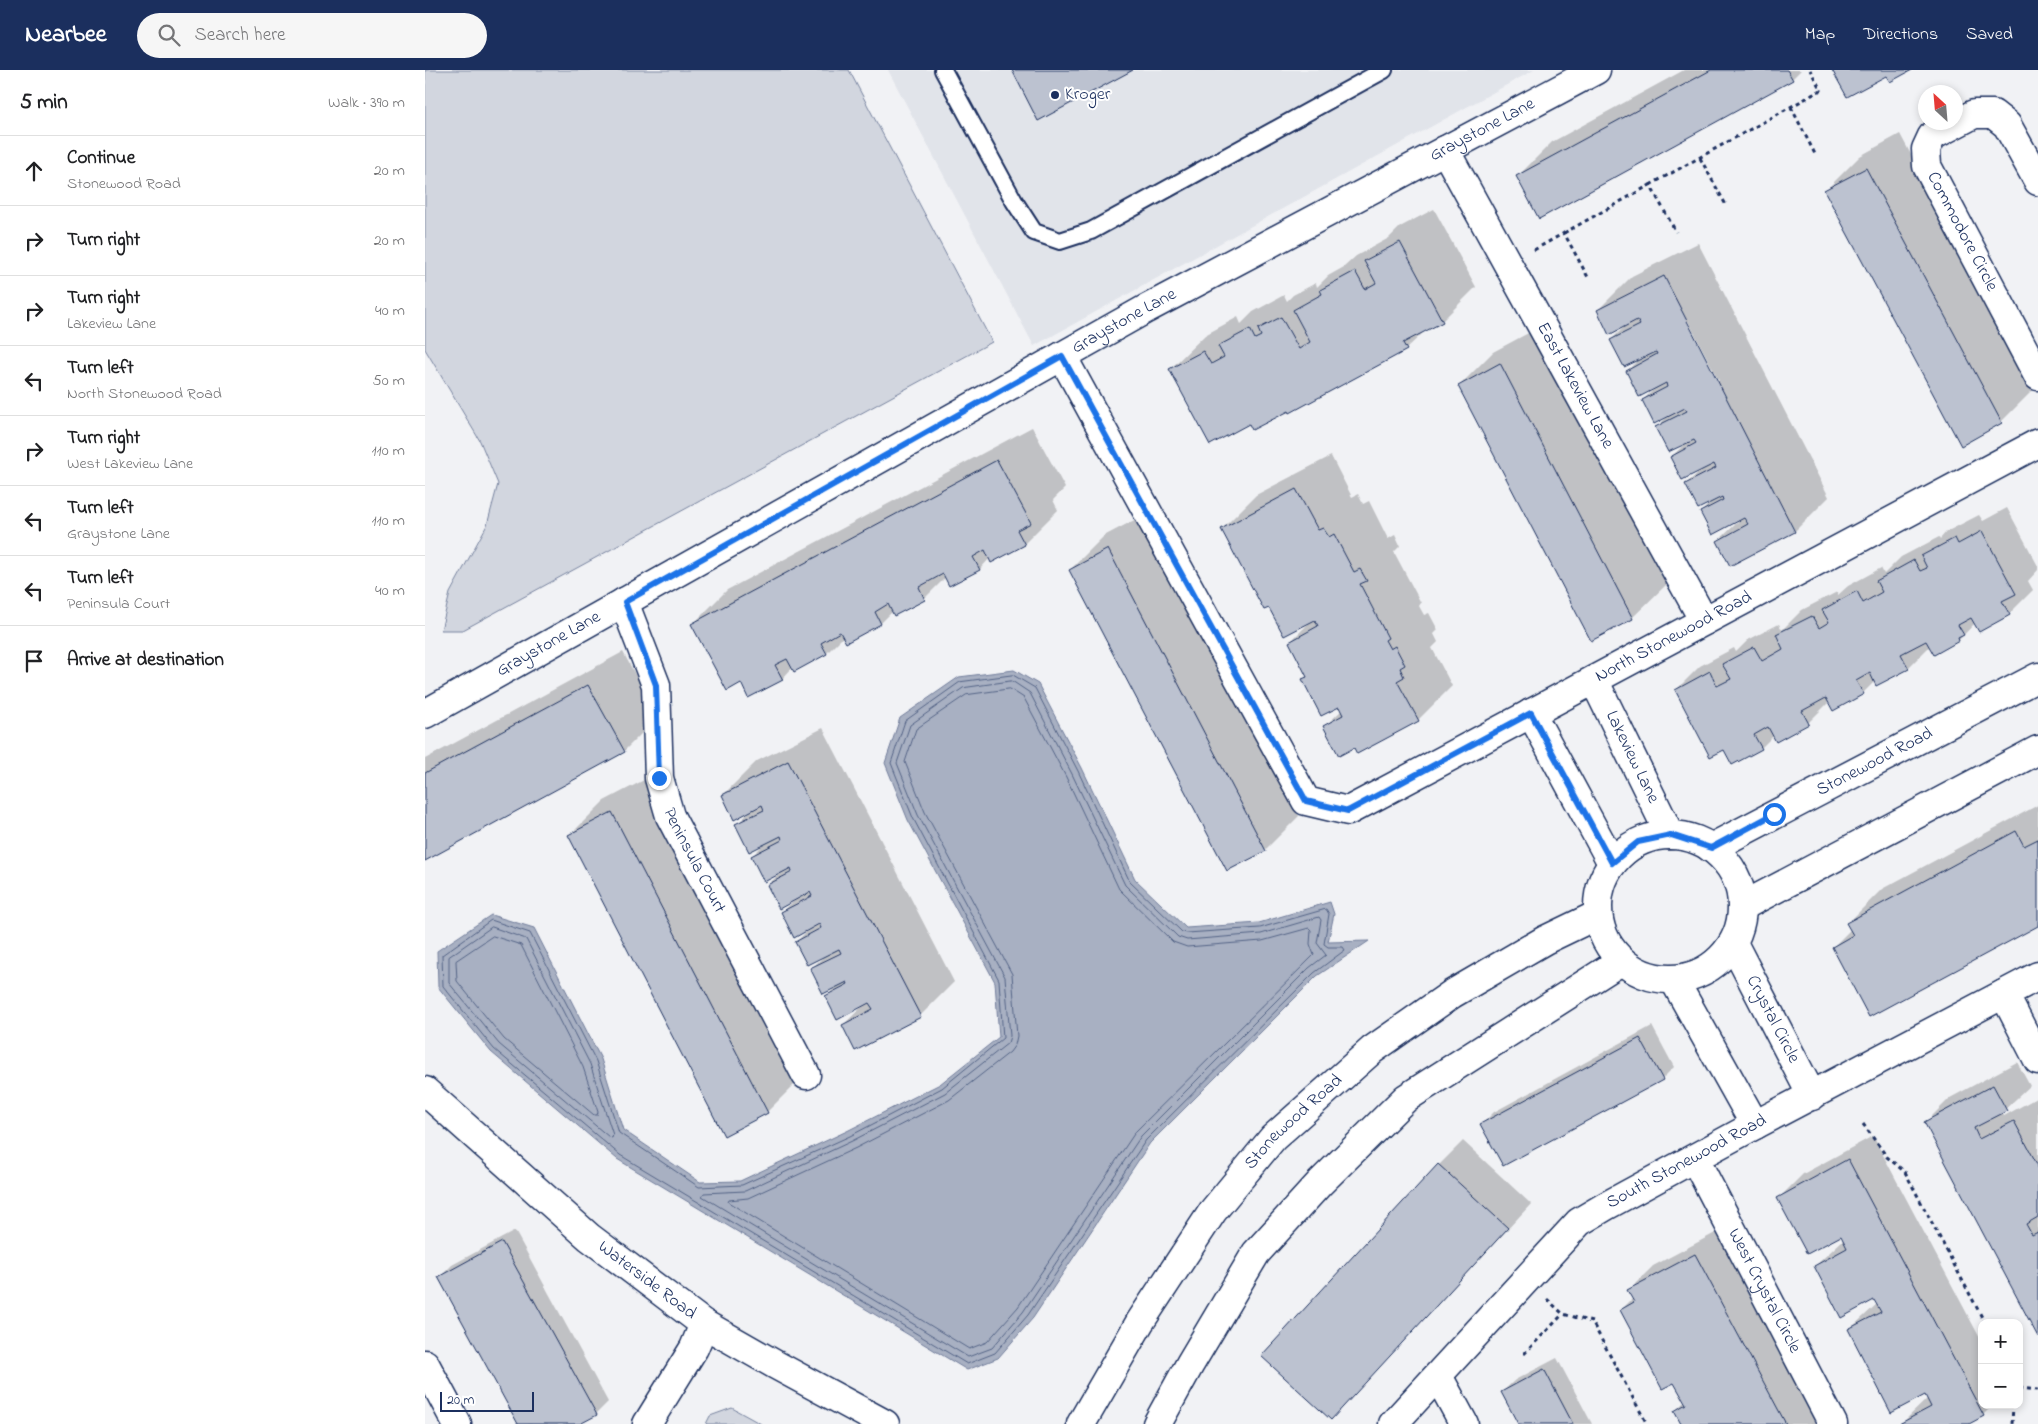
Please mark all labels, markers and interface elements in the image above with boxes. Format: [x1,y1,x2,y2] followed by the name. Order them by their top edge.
[137,13,487,58] search box
[25,18,107,53] text: Nearbee
[155,21,183,49] icon: search
[195,22,286,49] text: Search here
[1805,22,1835,48] text: Map
[1863,22,1938,48] text: Directions
[1966,22,2013,48] text: Saved
[1065,82,1111,109] place label: Kroger
[1918,85,1963,130] north arrow
[20,88,68,118] text: 5 min
[1049,89,1061,101] marker: Kroger
[328,91,405,115] text: Walk · 390 m
[1425,91,1541,169] street label: Graystone Lane
[67,145,135,172] text: Continue
[20,157,48,185] icon: ahead
[374,159,405,183] text: 20 m
[1919,167,2005,297] street label: Commodore Circle
[67,172,181,196] text: Stonewood Road
[20,227,48,255] icon: right
[67,227,140,254] text: Turn right
[374,229,405,253] text: 20 m
[1067,282,1182,361] street label: Graystone Lane
[67,285,140,312] text: Turn right
[20,297,48,325] icon: right
[375,299,405,323] text: 40 m
[67,312,156,336] text: Lakeview Lane
[1529,318,1620,454] street label: East Lakeview Lane
[67,355,134,382] text: Turn left
[20,367,48,395] icon: left
[373,369,405,393] text: 50 m
[67,382,222,406] text: North Stonewood Road
[67,425,140,452] text: Turn right
[20,437,48,465] icon: right
[371,439,405,463] text: 110 m
[67,452,193,476] text: West Lakeview Lane
[67,495,134,522] text: Turn left
[20,507,48,535] icon: left
[371,509,405,533] text: 110 m
[67,522,170,546] text: Graystone Lane
[67,565,134,592] text: Turn left
[20,577,48,605] icon: left
[375,579,405,603] text: 40 m
[1591,585,1757,690] street label: North Stonewood Road
[67,592,170,616] text: Peninsula Court
[492,604,607,684] street label: Graystone Lane
[20,647,48,675] icon: arrive
[67,647,224,674] text: Arrive at destination
[1598,706,1666,809] street label: Lakeview Lane
[1812,721,1938,803] street label: Stonewood Road
[648,767,671,790] route end
[1763,803,1786,826] route start
[655,805,732,918] street label: Peninsula Court
[1739,971,1806,1069] street label: Crystal Circle
[1239,1069,1349,1176] street label: Stonewood Road
[1602,1108,1771,1216] street label: South Stonewood Road
[1721,1224,1808,1359] street label: West Crystal Circle
[592,1235,702,1327] street label: Waterside Road
[1978,1319,2023,1409] map controls
[1978,1319,2023,1364] button: +
[1978,1364,2023,1409] button: −
[440,1389,534,1412] scale bar
[447,1390,474,1411] text: 20 m

